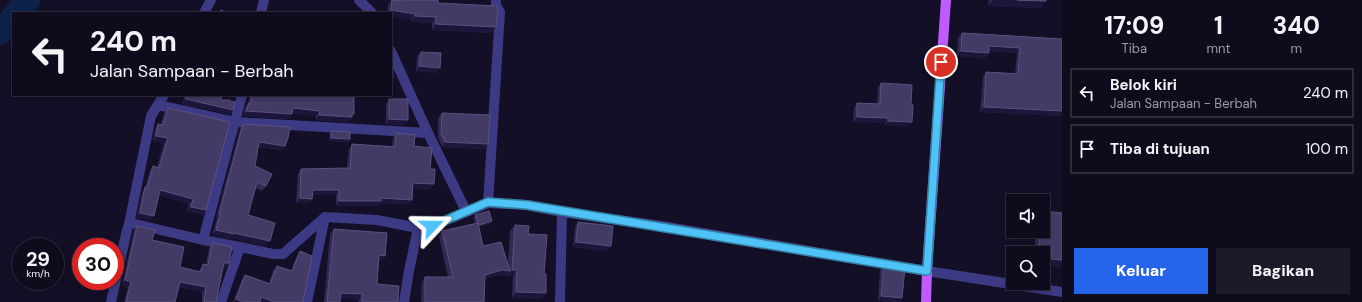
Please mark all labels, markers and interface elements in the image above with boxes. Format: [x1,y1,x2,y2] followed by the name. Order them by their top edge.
[1104,10,1164,41] text: 17:09
[1214,10,1223,41] text: 1
[1273,10,1320,41] text: 340
[90,23,177,60] text: 240 m
[24,28,76,80] icon: left
[1121,40,1147,57] text: Tiba
[1206,40,1231,57] text: mnt
[1290,40,1302,57] text: m
[924,45,958,79] pin
[930,51,952,73] icon: arrive
[90,59,294,83] text: Jalan Sampaan - Berbah
[1110,75,1177,95] text: Belok kiri
[1076,82,1098,104] icon: left
[1303,83,1348,103] text: 240 m
[1110,95,1257,112] text: Jalan Sampaan - Berbah
[1076,138,1098,160] icon: arrive
[1110,139,1210,159] text: Tiba di tujuan
[1305,139,1348,159] text: 100 m
[1006,194,1050,290] map controls
[1006,194,1050,238] button: sound
[411,205,453,247] position arrow
[72,238,124,290] speed limit sign: 30
[26,246,50,272] text: 29
[1006,246,1050,290] button: search
[1074,248,1208,294] button: Keluar
[1216,248,1350,294] button: Bagikan
[26,267,50,280] text: km/h

